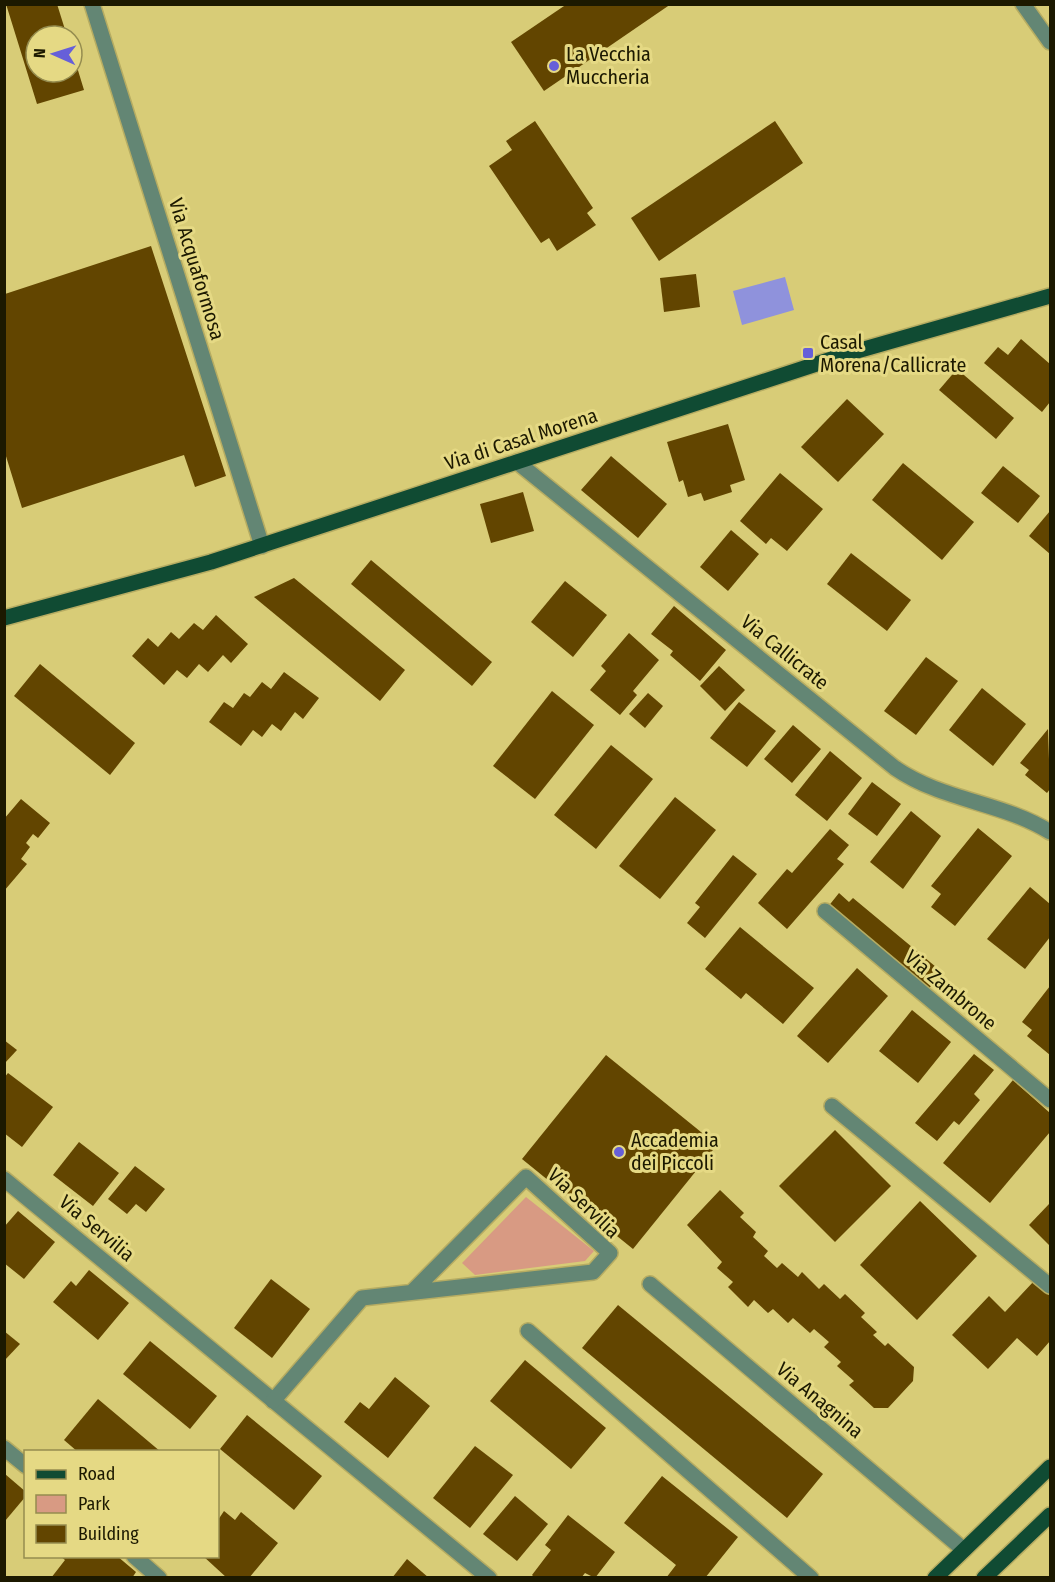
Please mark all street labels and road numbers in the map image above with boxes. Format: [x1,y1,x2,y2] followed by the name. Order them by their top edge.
[164,195,230,343] street label: Via Acquaformosa
[442,403,600,475] street label: Via di Casal Morena
[736,609,834,695] street label: Via Callicrate
[900,945,1002,1035] street label: Via Zambrone
[543,1163,625,1243] street label: Via Servilia
[55,1190,139,1266] street label: Via Servilia
[772,1357,868,1443] street label: Via Anagnina

